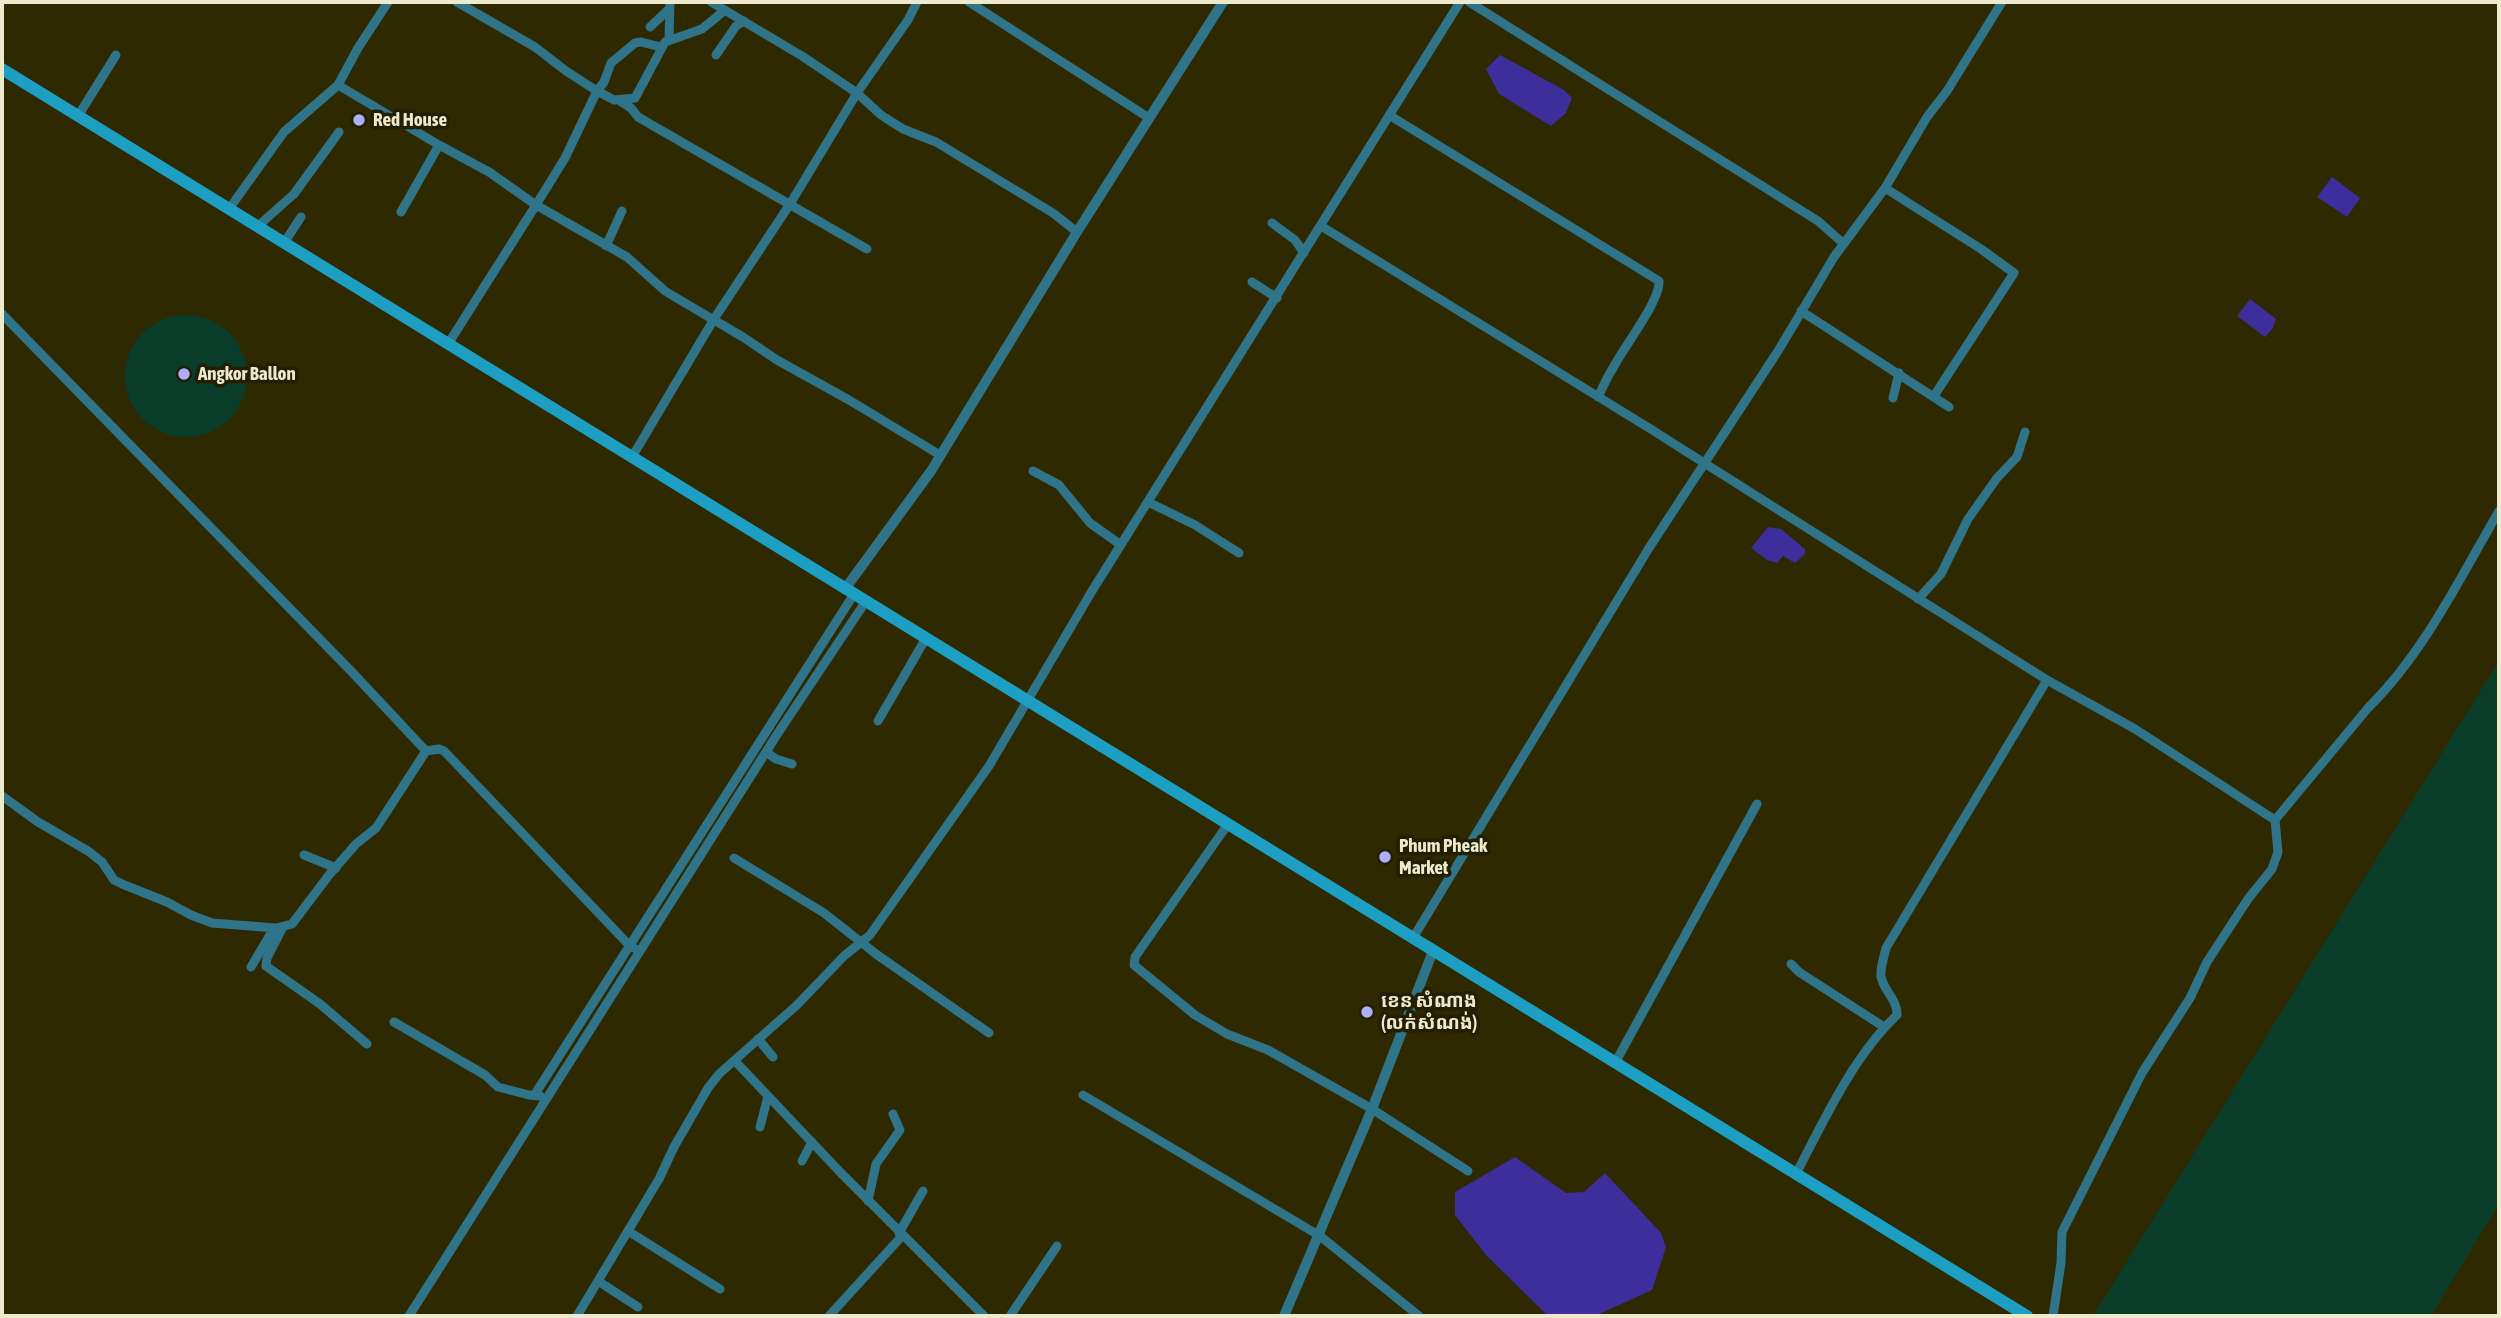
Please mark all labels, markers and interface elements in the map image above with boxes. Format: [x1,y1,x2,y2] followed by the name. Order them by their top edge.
[373,109,447,131] place label: Red House
[351,112,367,128] marker: Red House
[198,363,296,385] place label: Angkor Ballon
[176,366,192,382] marker: Angkor Ballon
[1399,835,1487,879] place label: Phum Pheak Market
[1377,849,1393,865] marker: Phum Pheak Market
[1381,990,1477,1034] place label: ខេន សំណាង (លក់សំណង់)
[1359,1004,1375,1020] marker: ខេន សំណាង (លក់សំណង់)

